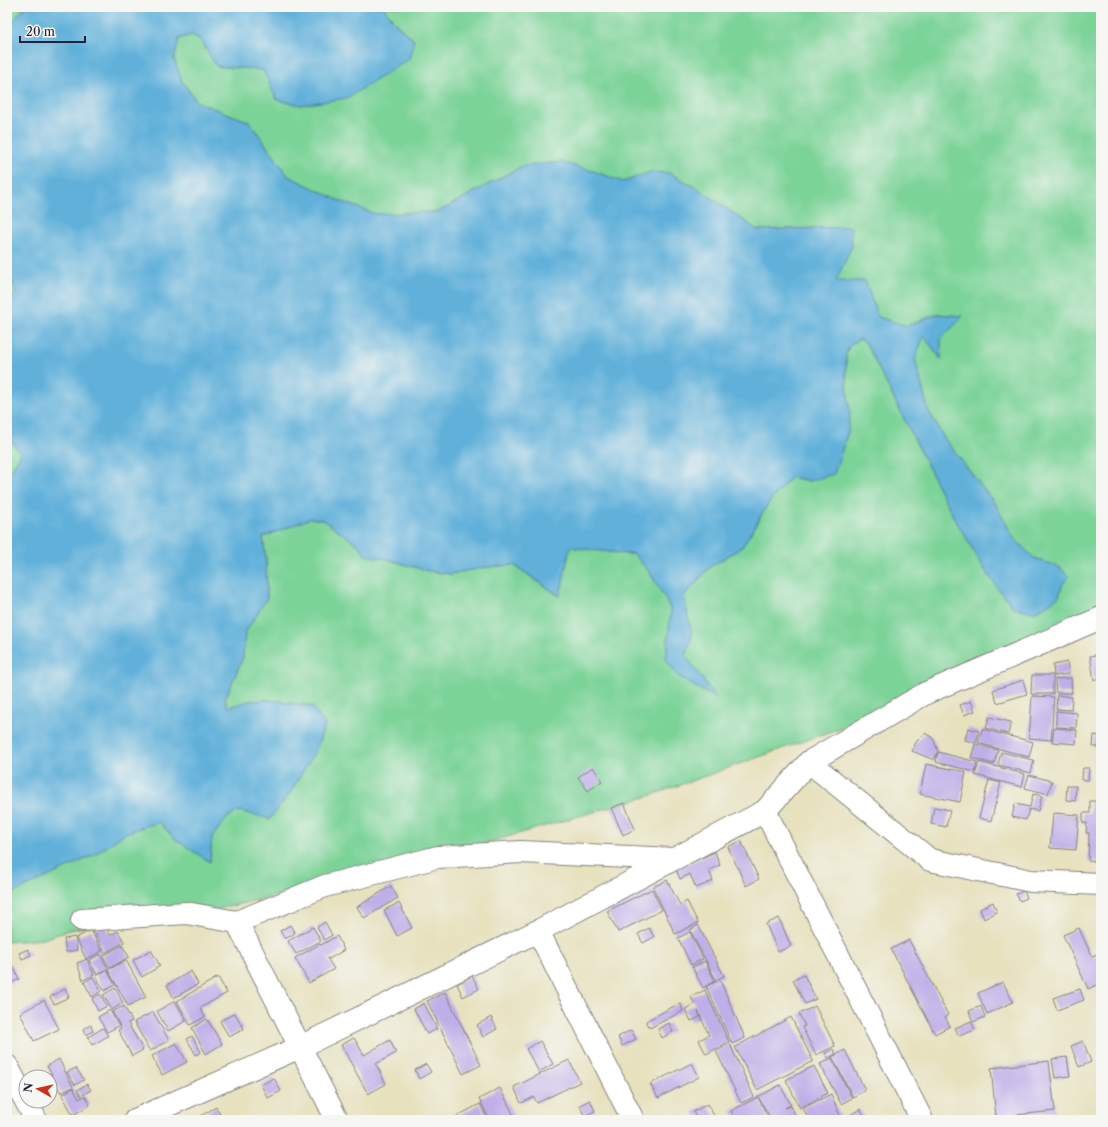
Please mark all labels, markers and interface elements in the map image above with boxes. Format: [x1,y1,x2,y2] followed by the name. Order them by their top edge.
[20,18,85,44] scale bar
[26,24,55,39] text: 20 m
[18,1069,58,1109] north arrow
[21,1081,36,1093] text: N

